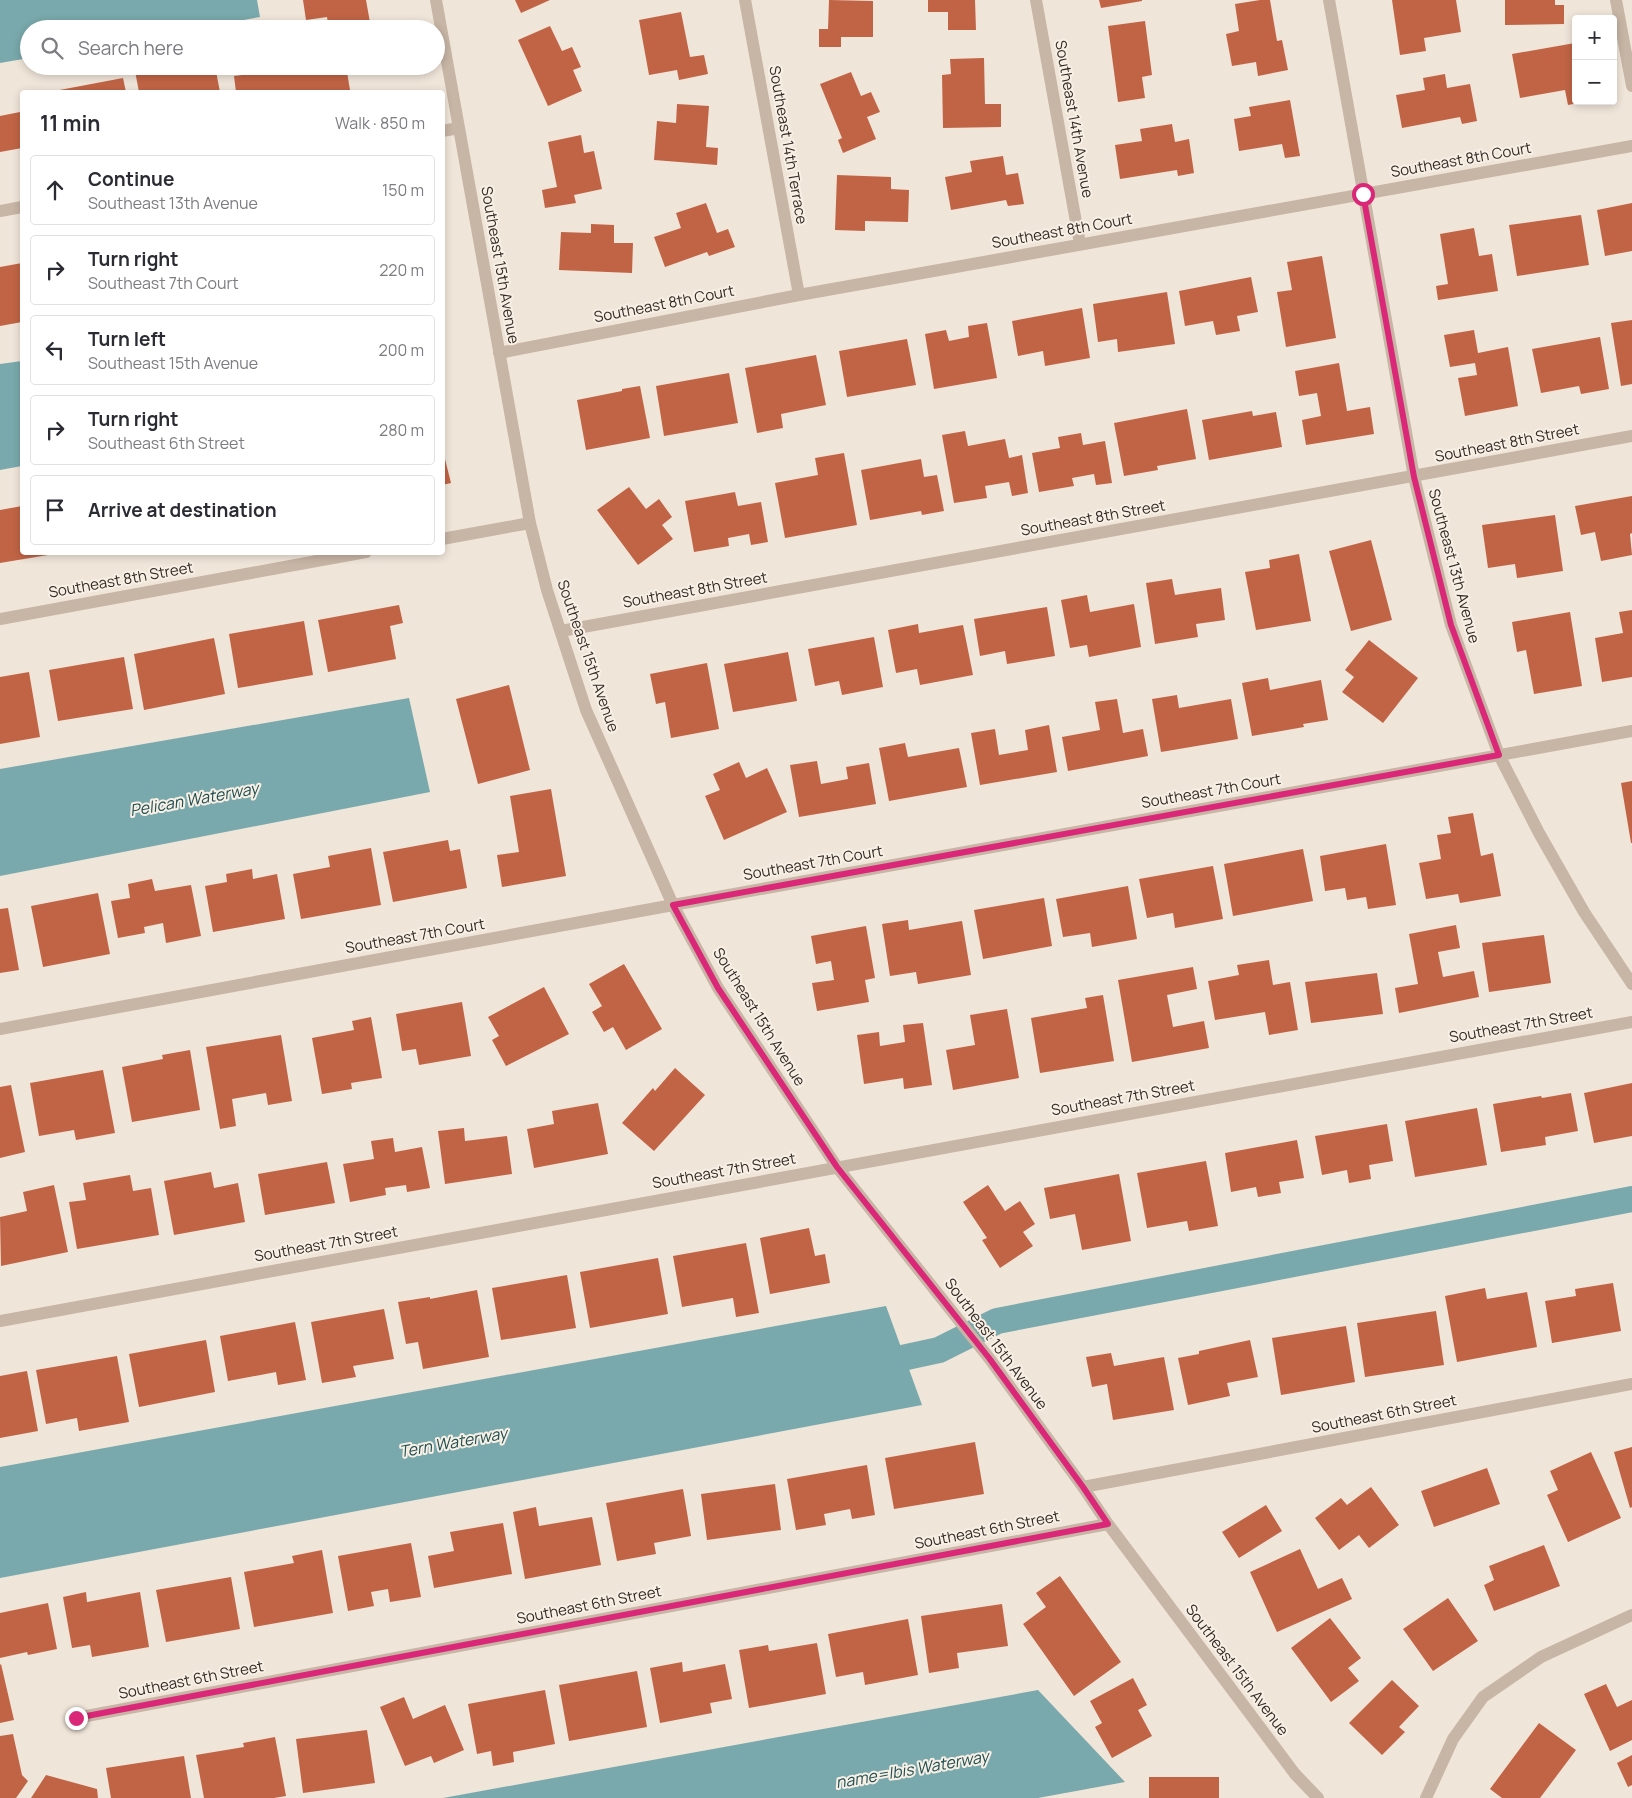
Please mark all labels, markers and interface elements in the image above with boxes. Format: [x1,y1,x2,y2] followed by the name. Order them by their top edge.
[1572,15,1617,105] map controls
[1572,15,1617,60] button: +
[20,20,445,75] search box
[38,34,66,62] icon: search
[78,35,184,61] text: Search here
[1050,38,1099,200] street label: Southeast 14th Avenue
[1572,60,1617,105] button: −
[764,64,813,226] street label: Southeast 14th Terrace
[40,109,101,137] text: 11 min
[335,112,425,134] text: Walk · 850 m
[1389,137,1533,182] street label: Southeast 8th Court
[88,166,174,192] text: Continue
[41,176,69,204] icon: ahead
[382,179,424,201] text: 150 m
[1352,183,1375,206] route start
[476,185,525,346] street label: Southeast 15th Avenue
[88,192,258,214] text: Southeast 13th Avenue
[990,208,1134,253] street label: Southeast 8th Court
[88,246,178,272] text: Turn right
[41,256,69,284] icon: right
[379,259,424,281] text: 220 m
[88,272,239,294] text: Southeast 7th Court
[592,280,736,327] street label: Southeast 8th Court
[88,326,166,352] text: Turn left
[41,336,69,364] icon: left
[379,339,424,361] text: 200 m
[88,352,258,374] text: Southeast 15th Avenue
[88,406,178,432] text: Turn right
[41,416,69,444] icon: right
[1433,418,1581,467] street label: Southeast 8th Street
[379,419,424,441] text: 280 m
[88,432,245,454] text: Southeast 6th Street
[1424,486,1485,646] street label: Southeast 13th Avenue
[1019,494,1167,541] street label: Southeast 8th Street
[41,496,69,524] icon: arrive
[88,497,277,523] text: Arrive at destination
[47,556,195,603] street label: Southeast 8th Street
[621,566,769,613] street label: Southeast 8th Street
[553,577,624,735] street label: Southeast 15th Avenue
[1140,768,1282,813] street label: Southeast 7th Court
[128,776,262,821] water label: Pelican Waterway
[742,840,884,885] street label: Southeast 7th Court
[344,913,486,958] street label: Southeast 7th Court
[708,944,811,1090] street label: Southeast 15th Avenue
[1448,1002,1594,1047] street label: Southeast 7th Street
[1050,1075,1196,1120] street label: Southeast 7th Street
[651,1148,797,1193] street label: Southeast 7th Street
[253,1221,399,1266] street label: Southeast 7th Street
[940,1274,1053,1414] street label: Southeast 15th Avenue
[1310,1389,1458,1438] street label: Southeast 6th Street
[397,1421,511,1462] water label: Tern Waterway
[913,1505,1061,1554] street label: Southeast 6th Street
[515,1580,663,1629] street label: Southeast 6th Street
[1181,1600,1294,1740] street label: Southeast 15th Avenue
[117,1655,265,1704] street label: Southeast 6th Street
[65,1707,88,1730] route end
[834,1744,993,1793] water label: name=Ibis Waterway

